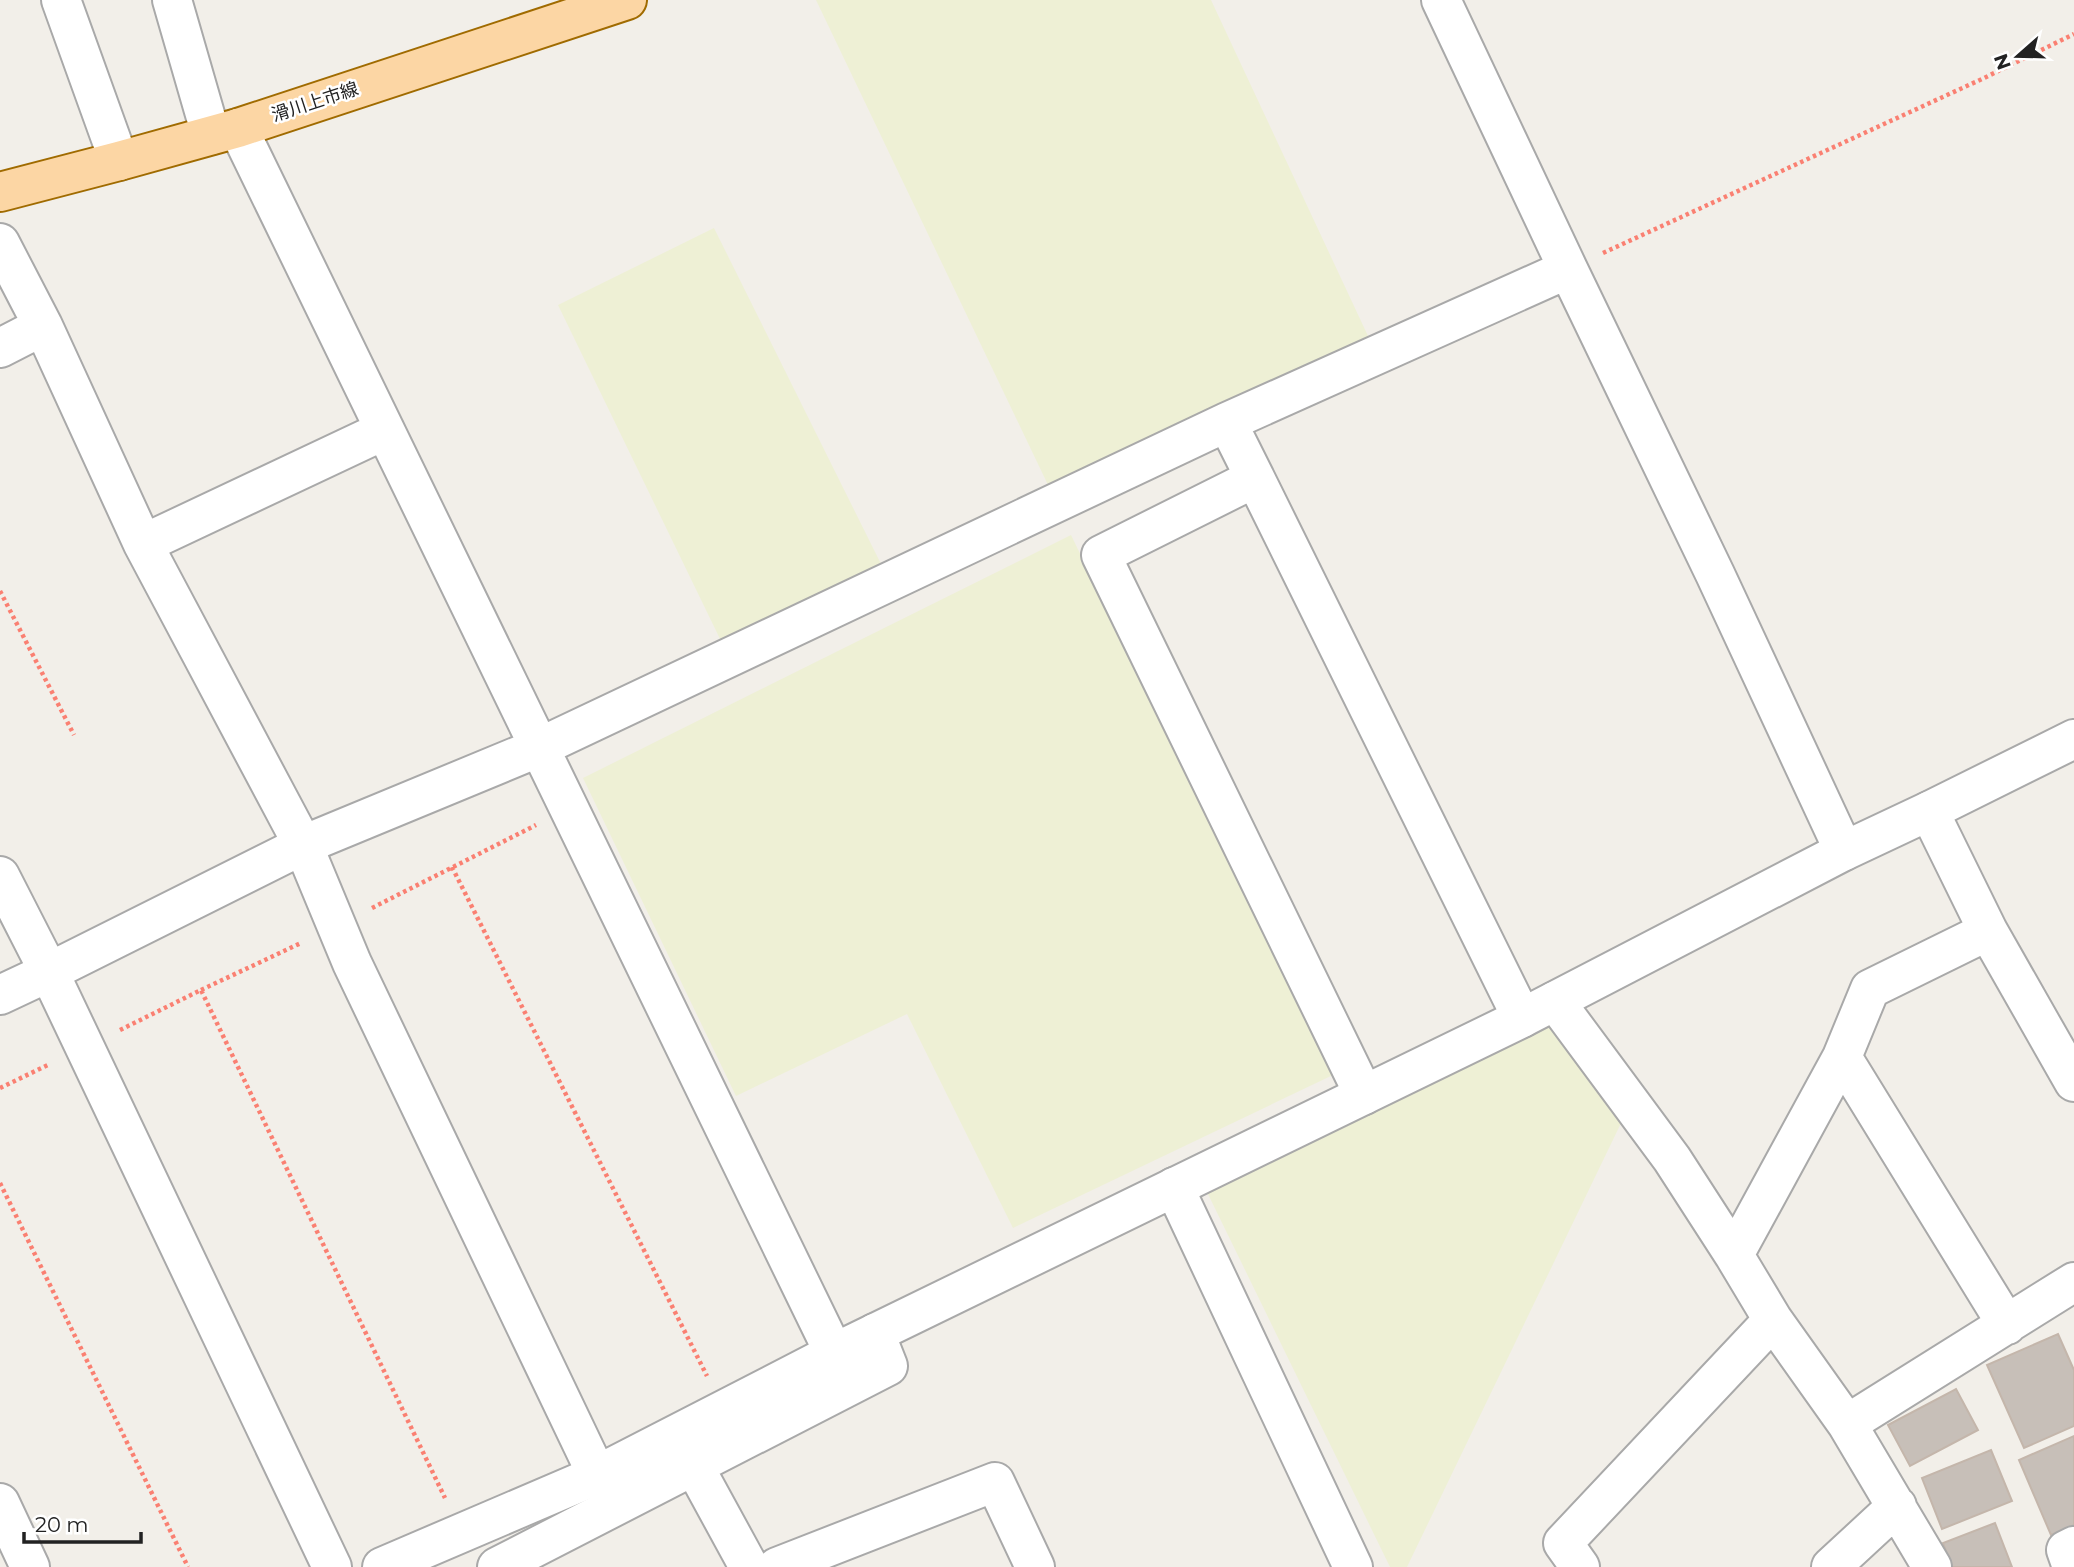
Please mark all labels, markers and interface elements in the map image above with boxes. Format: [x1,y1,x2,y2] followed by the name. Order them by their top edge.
[1983,21,2053,91] north arrow
[1989,50,2016,73] text: N
[269,78,361,126] street label: 滑川上市線
[24,1500,142,1544] scale bar
[35,1512,89,1537] text: 20 m

